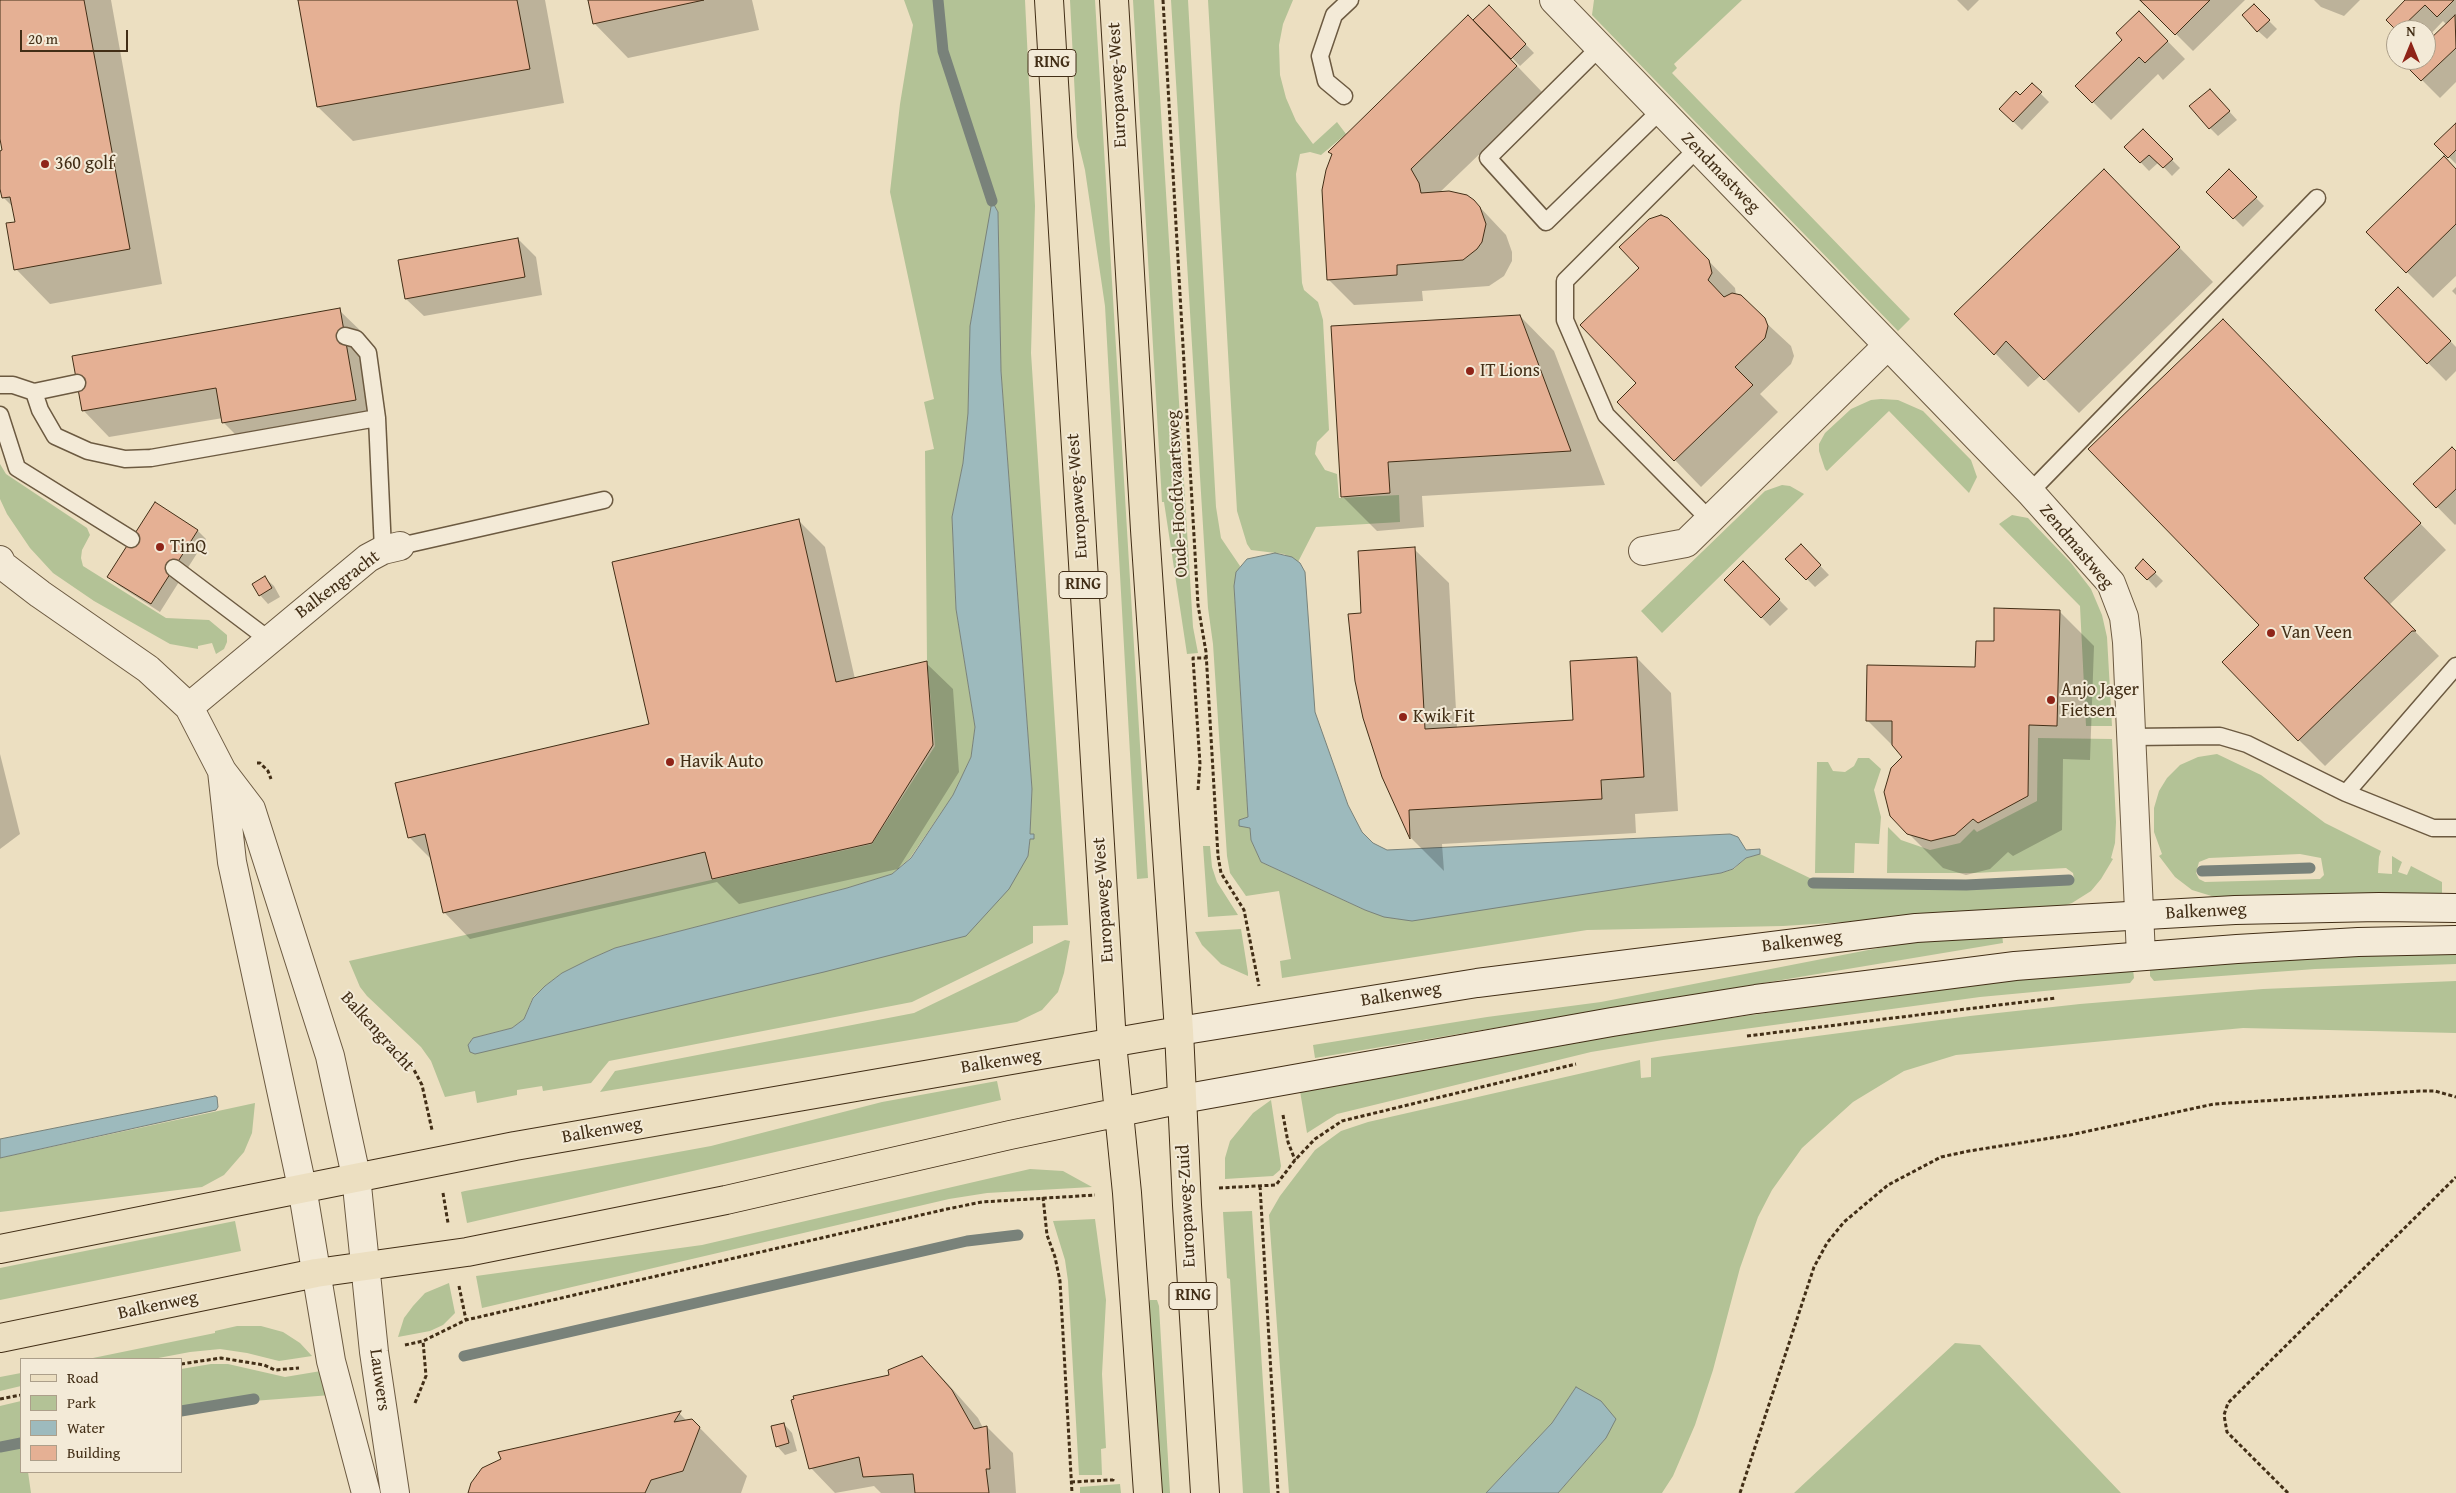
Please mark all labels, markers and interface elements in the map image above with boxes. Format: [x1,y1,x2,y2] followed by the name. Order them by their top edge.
[22,20,130,52] scale bar
[2386,20,2436,70] north arrow
[2406,21,2416,41] text: N
[1104,22,1132,148] street label: Europaweg-West
[28,28,58,49] text: 20 m
[1028,49,1076,76] road number: RING
[1676,128,1764,218] street label: Zendmastweg
[55,153,114,175] place label: 360 golf
[39,158,51,170] marker: 360 golf
[1480,360,1540,382] place label: IT Lions
[1464,365,1476,377] marker: IT Lions
[1163,410,1193,578] street label: Oude-Hoofdvaartsweg
[1063,433,1093,559] street label: Europaweg-West
[2034,500,2118,594] street label: Zendmastweg
[170,536,206,558] place label: TinQ
[154,541,166,553] marker: TinQ
[292,546,384,624] street label: Balkengracht
[1059,572,1107,598] road number: RING
[2281,622,2352,644] place label: Van Veen
[2265,627,2277,639] marker: Van Veen
[2061,679,2139,722] place label: Anjo Jager Fietsen
[2045,694,2057,706] marker: Anjo Jager Fietsen
[1413,706,1475,728] place label: Kwik Fit
[1397,711,1409,723] marker: Kwik Fit
[680,751,763,773] place label: Havik Auto
[664,756,676,768] marker: Havik Auto
[1089,837,1119,963] street label: Europaweg-West
[2165,899,2247,925] street label: Balkenweg
[1761,926,1843,958] street label: Balkenweg
[1359,978,1443,1012] street label: Balkenweg
[336,988,418,1076] street label: Balkengracht
[959,1045,1043,1079] street label: Balkenweg
[560,1113,644,1149] street label: Balkenweg
[1173,1144,1201,1268] street label: Europaweg-Zuid
[1169,1282,1217,1310] road number: RING
[116,1287,200,1325] street label: Balkenweg
[364,1348,394,1412] street label: Lauwers
[20,1358,182,1473] legend
[67,1367,98,1388] text: Road
[67,1392,96,1413] text: Park
[67,1417,105,1438] text: Water
[67,1442,120,1463] text: Building

